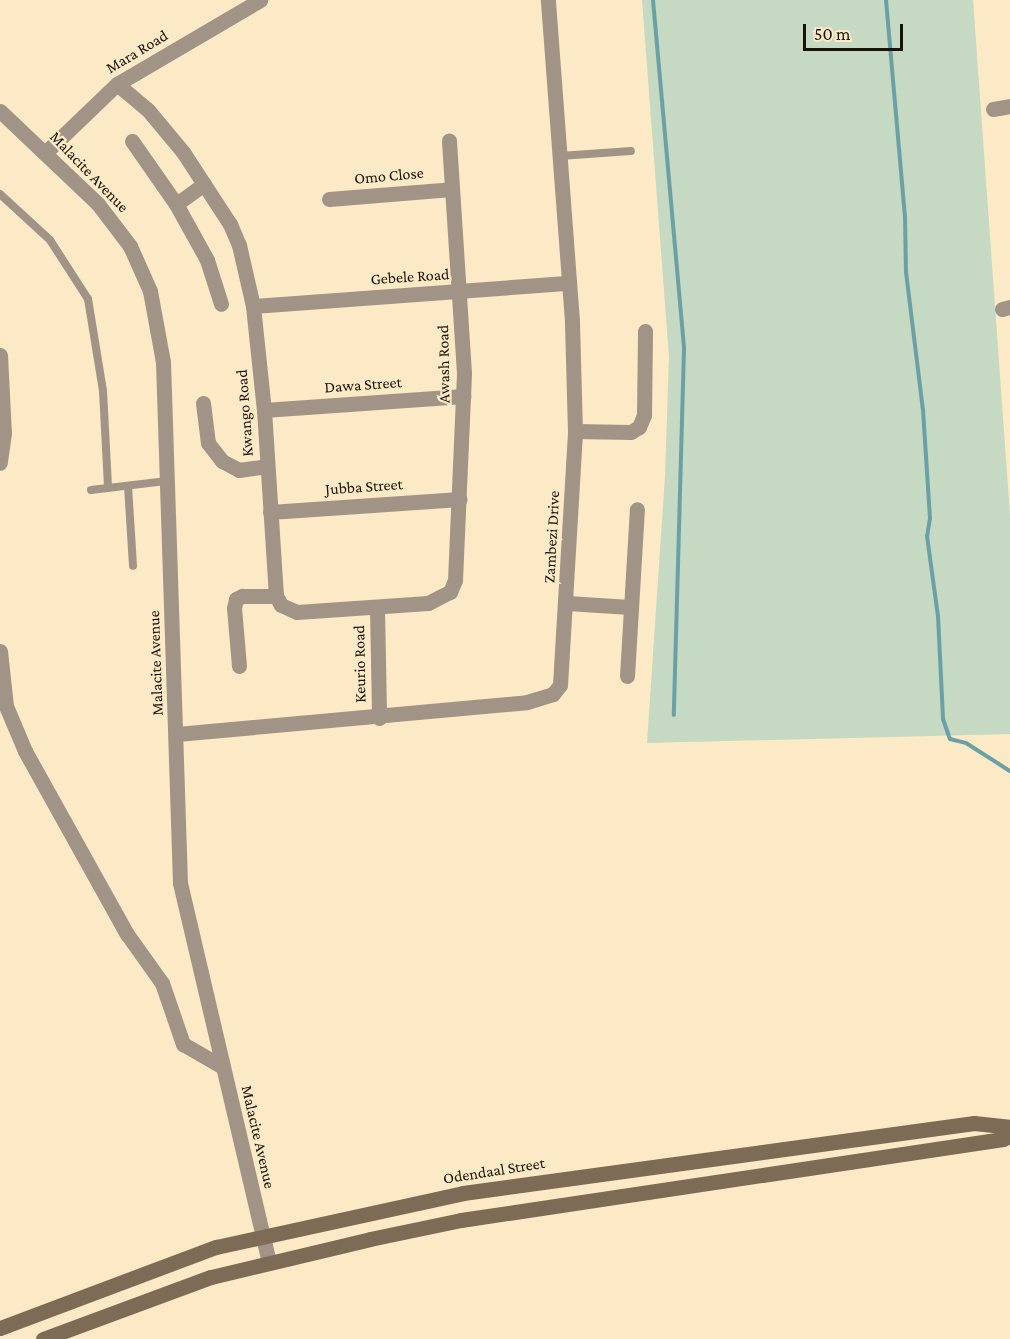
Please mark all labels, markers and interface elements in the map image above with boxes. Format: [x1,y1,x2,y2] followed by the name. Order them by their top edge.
[806,12,906,50] scale bar
[814,24,851,44] text: 50 m
[103,26,171,78] street label: Mara Road
[45,127,133,217] street label: Malacite Avenue
[354,163,424,189] street label: Omo Close
[370,265,450,289] street label: Gebele Road
[434,325,454,403] street label: Awash Road
[232,369,258,457] street label: Kwango Road
[324,373,402,397] street label: Dawa Street
[325,475,403,499] street label: Jubba Street
[540,490,564,584] street label: Zambezi Drive
[145,610,167,716] street label: Malacite Avenue
[350,625,370,703] street label: Keurio Road
[237,1083,279,1191] street label: Malacite Avenue
[442,1153,546,1189] street label: Odendaal Street

